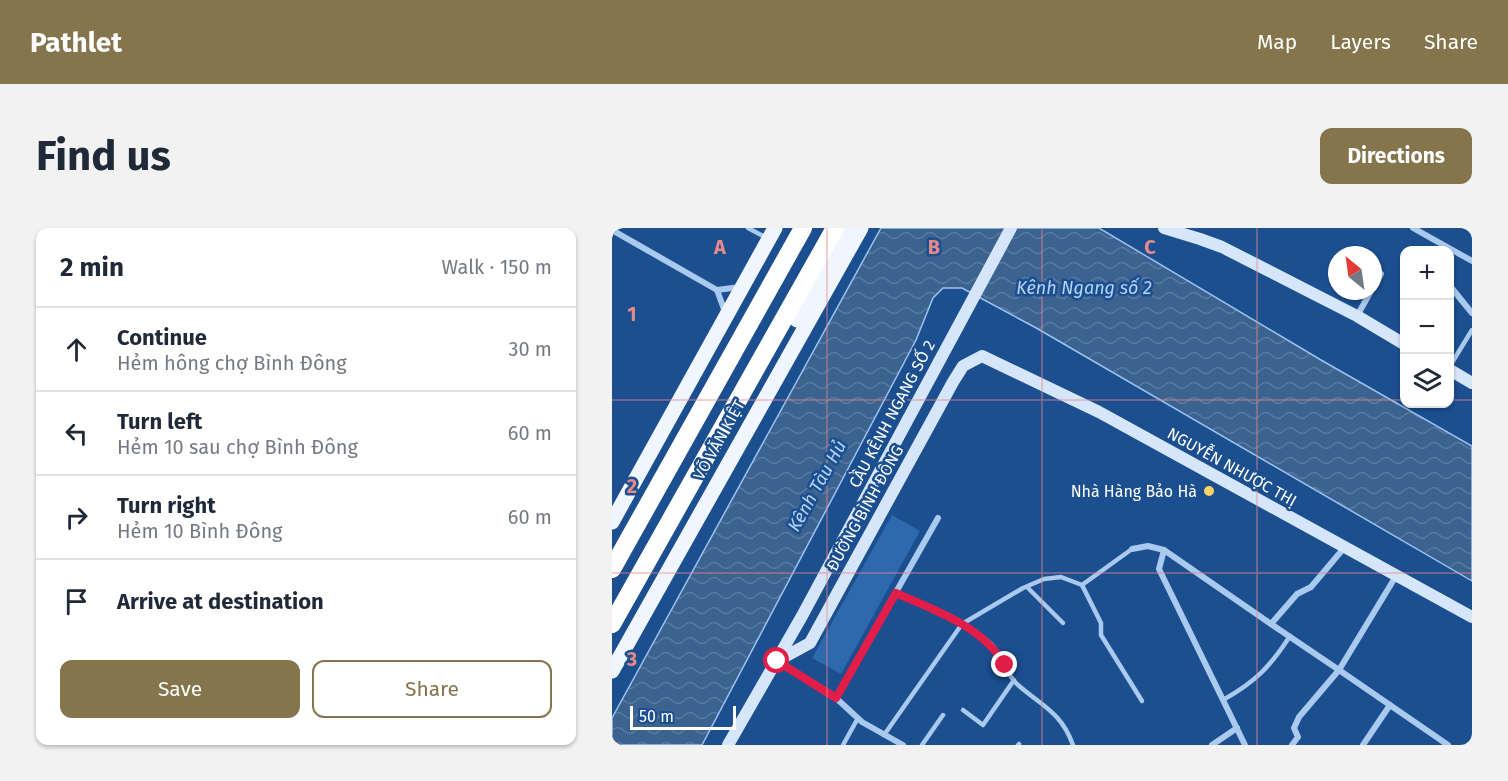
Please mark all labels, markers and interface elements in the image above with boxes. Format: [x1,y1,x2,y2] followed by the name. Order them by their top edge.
[30,26,122,59] text: Pathlet
[1257,29,1297,55] text: Map
[1330,29,1391,55] text: Layers
[1424,29,1478,55] text: Share
[1320,128,1472,184] button: Directions
[36,131,171,181] text: Find us
[713,235,727,259] text: A
[928,235,940,259] text: B
[1144,235,1156,259] text: C
[1328,246,1382,300] north arrow
[1400,246,1454,408] map controls
[1400,246,1454,300] button: +
[60,252,124,283] text: 2 min
[442,255,552,279] text: Walk · 150 m
[1016,277,1152,299] water label: Kênh Ngang số 2
[1400,300,1454,354] button: −
[627,302,637,326] text: 1
[117,324,207,351] text: Continue
[60,333,93,366] icon: ahead
[842,336,939,491] street label: CẦU KÊNH NGANG SỐ 2
[508,337,552,361] text: 30 m
[117,351,347,375] text: Hẻm hông chợ Bình Đông
[1400,354,1454,408] button: layers
[688,396,749,483] street label: VÕ VĂN KIỆT
[117,408,202,435] text: Turn left
[60,417,93,450] icon: left
[508,421,552,445] text: 60 m
[1164,422,1301,510] street label: NGUYỄN NHƯỢC THỊ
[117,435,358,459] text: Hẻm 10 sau chợ Bình Đông
[783,436,851,536] water label: Kênh Tàu Hủ
[822,441,907,574] street label: ĐƯỜNG BÌNH ĐÔNG
[627,474,637,498] text: 2
[1071,482,1197,501] place label: Nhà Hàng Bảo Hà
[1202,484,1216,498] marker: Nhà Hàng Bảo Hà
[117,492,216,519] text: Turn right
[60,501,93,534] icon: right
[508,505,552,529] text: 60 m
[117,519,283,543] text: Hẻm 10 Bình Đông
[60,585,93,618] icon: arrive
[117,588,324,615] text: Arrive at destination
[626,647,637,671] text: 3
[763,647,789,673] route start
[991,651,1017,677] route end
[60,660,300,718] button: Save
[312,660,552,718] button: Share
[630,703,736,730] scale bar
[639,707,674,726] text: 50 m

